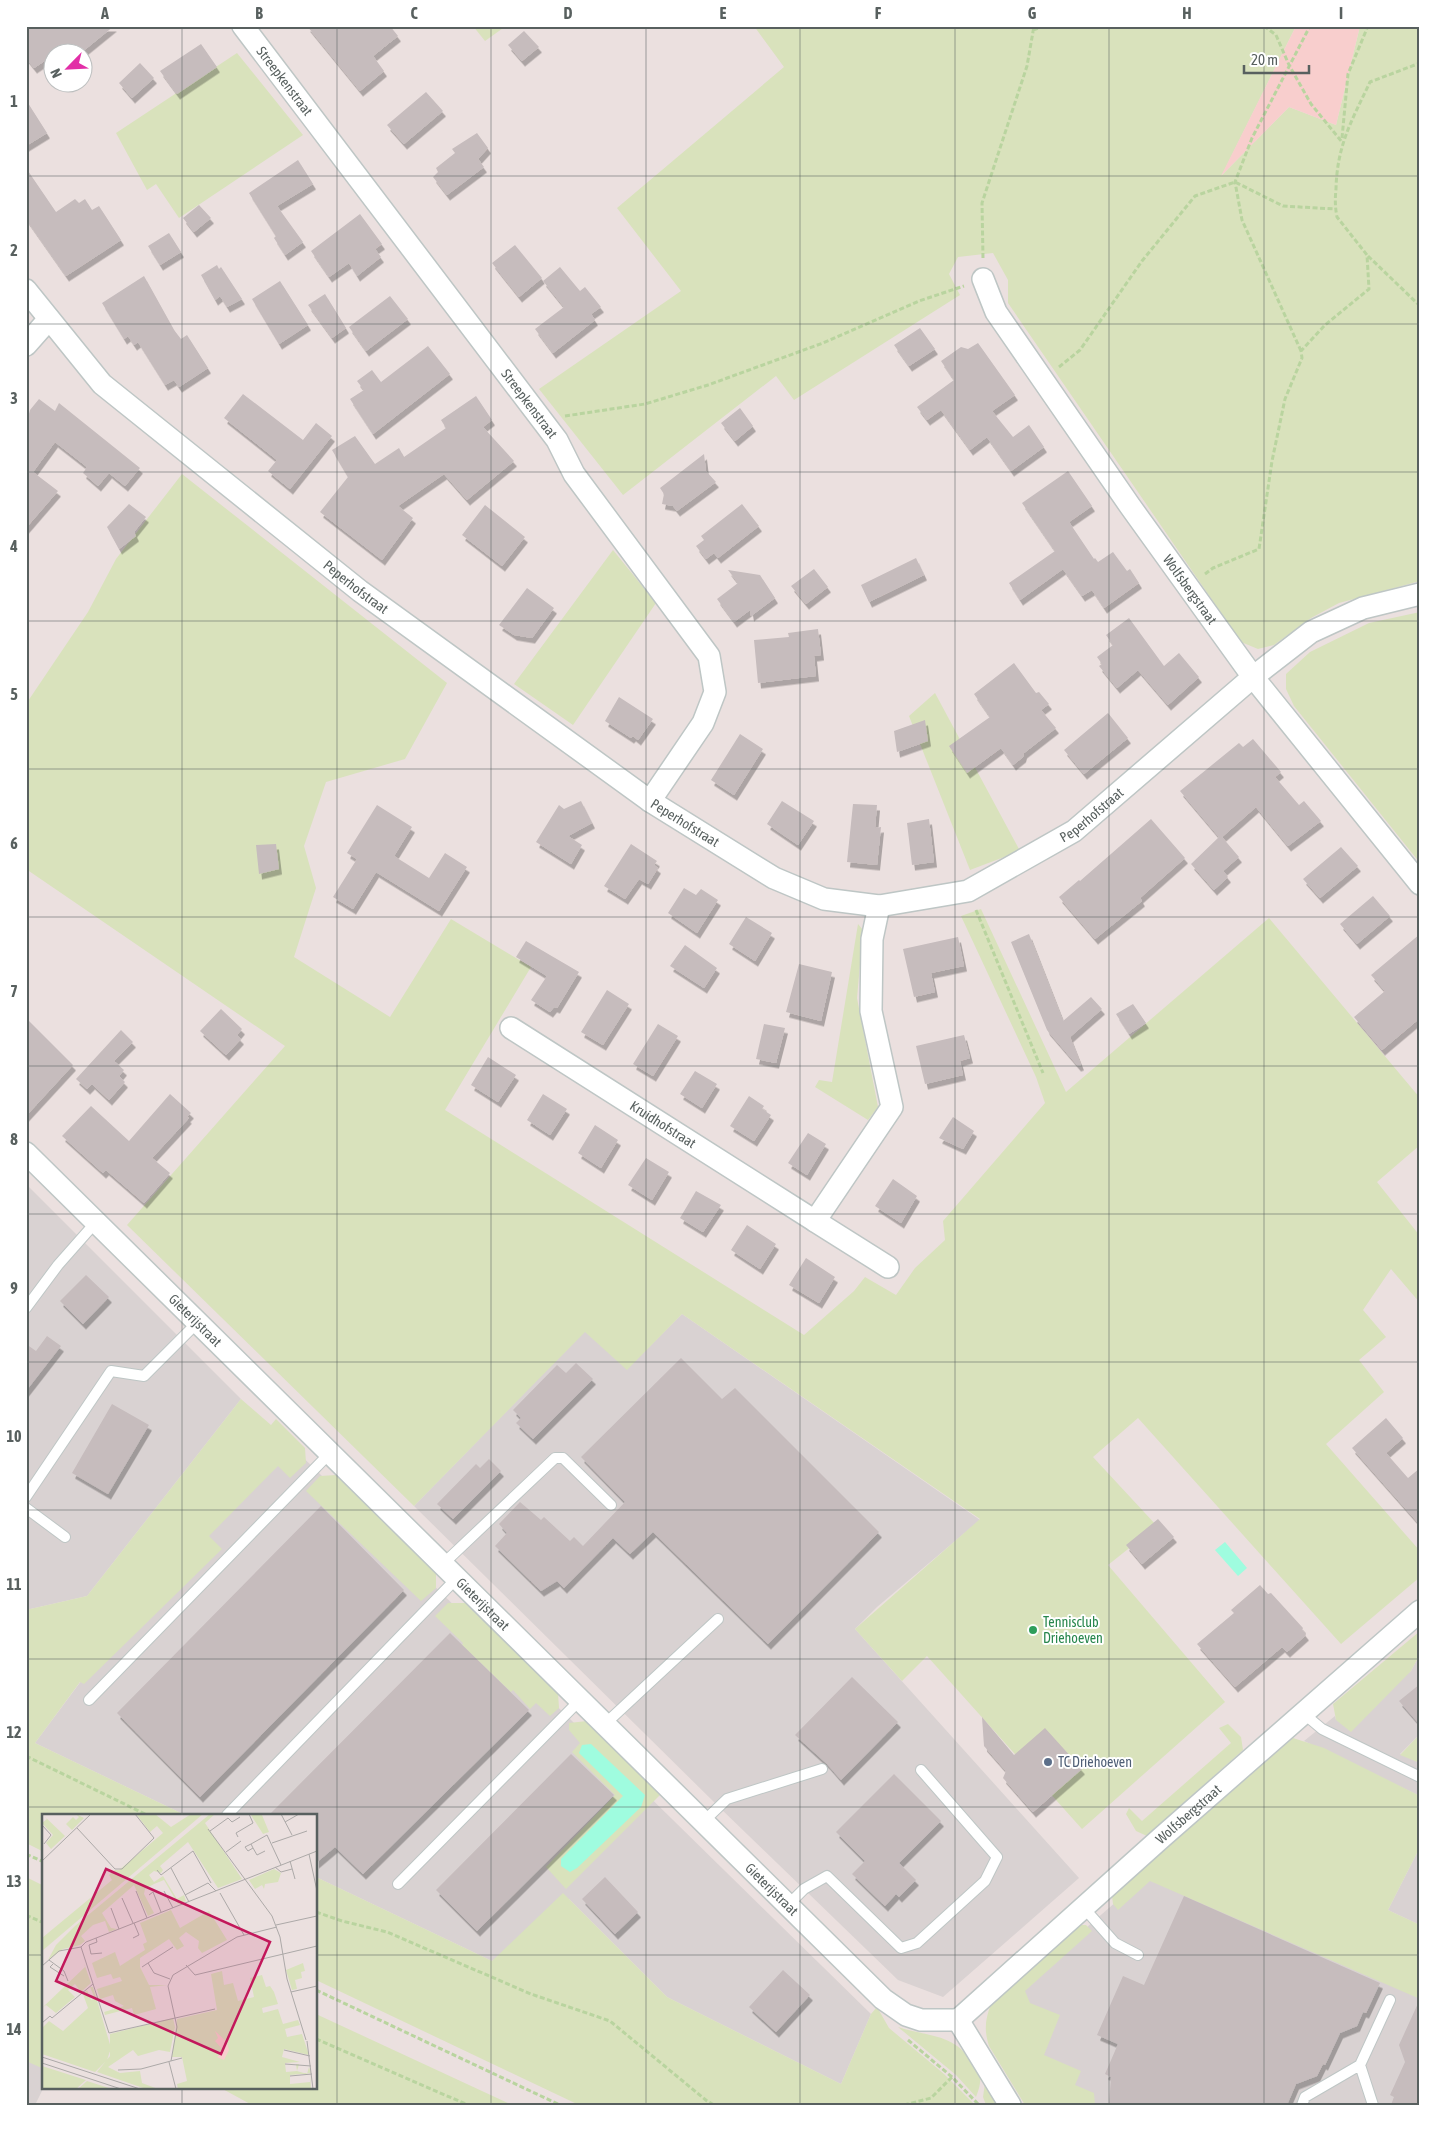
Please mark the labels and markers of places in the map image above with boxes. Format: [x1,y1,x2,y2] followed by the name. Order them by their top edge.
[1043,1614,1103,1646] place label: Tennisclub Driehoeven
[1027,1624,1039,1636] marker: Tennisclub Driehoeven
[1058,1754,1132,1770] place label: TC Driehoeven
[1042,1756,1054,1768] marker: TC Driehoeven

